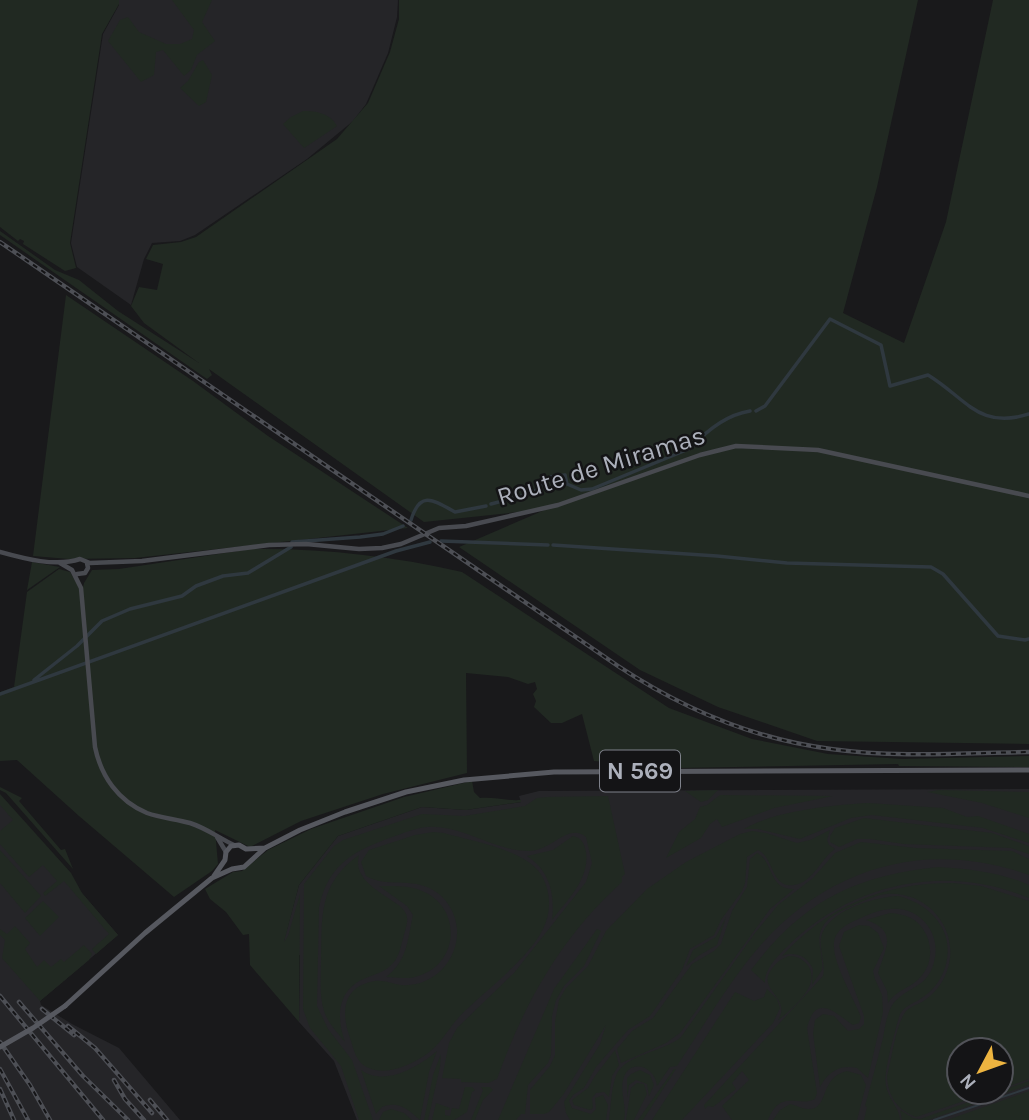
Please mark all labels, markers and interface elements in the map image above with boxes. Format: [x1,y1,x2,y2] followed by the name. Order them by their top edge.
[493,420,709,512] street label: Route de Miramas
[600,750,680,792] road number: N 569
[945,1036,1015,1106] north arrow
[955,1069,981,1094] text: N

